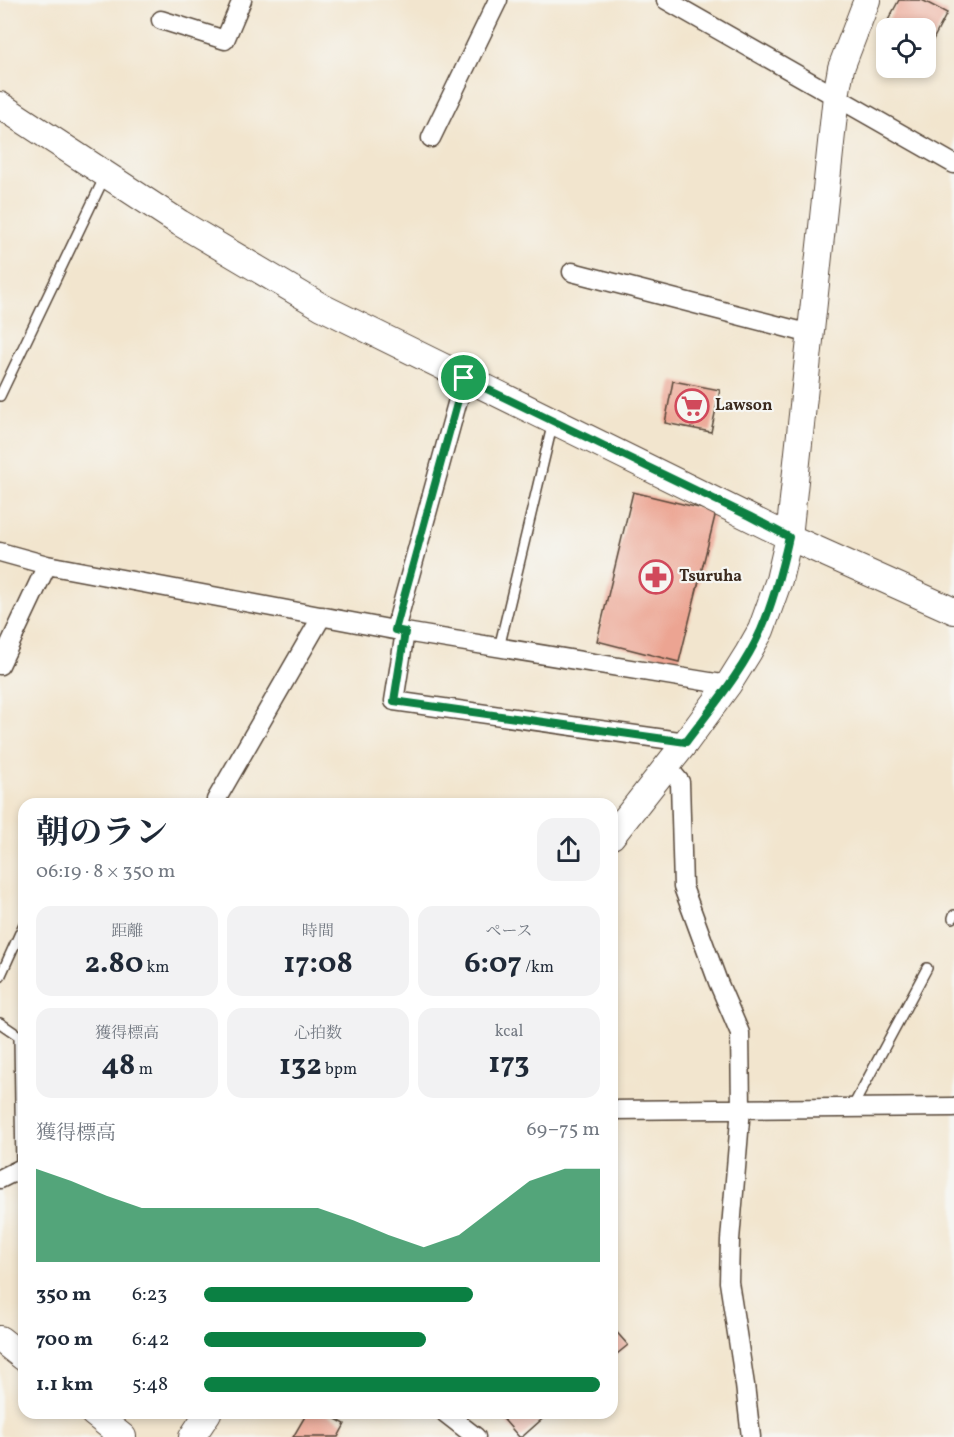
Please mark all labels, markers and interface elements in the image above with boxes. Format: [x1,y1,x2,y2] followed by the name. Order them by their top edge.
[876,18,936,78] map controls
[876,18,936,78] button: locate
[438,352,489,403] pin
[447,361,480,394] icon: arrive
[674,388,710,424] supermarket icon: Lawson
[715,395,773,417] place label: Lawson
[638,559,674,595] pharmacy icon: Tsuruha
[679,566,742,588] place label: Tsuruha
[36,812,168,858] text: 朝のラン
[537,818,600,881] button: share
[36,858,176,886] text: 06:19 · 8 × 350 m
[111,921,143,943] text: 距離
[302,921,334,943] text: 時間
[485,921,533,943] text: ペース
[84,943,143,985] text: 2.80
[283,943,353,985] text: 17:08
[464,943,522,985] text: 6:07
[143,957,170,979] text: km
[522,957,554,979] text: /km
[495,1021,523,1043] text: kcal
[95,1023,159,1045] text: 獲得標高
[294,1023,342,1045] text: 心拍数
[488,1043,530,1085] text: 173
[101,1045,135,1087] text: 48
[279,1045,322,1087] text: 132
[135,1059,153,1081] text: m
[322,1059,357,1081] text: bpm
[527,1116,600,1144] text: 69–75 m
[36,1120,116,1148] text: 獲得標高
[36,1281,91,1309] text: 350 m
[132,1281,167,1309] text: 6:23
[36,1326,93,1354] text: 700 m
[132,1326,170,1354] text: 6:42
[36,1371,93,1399] text: 1.1 km
[132,1371,168,1399] text: 5:48

